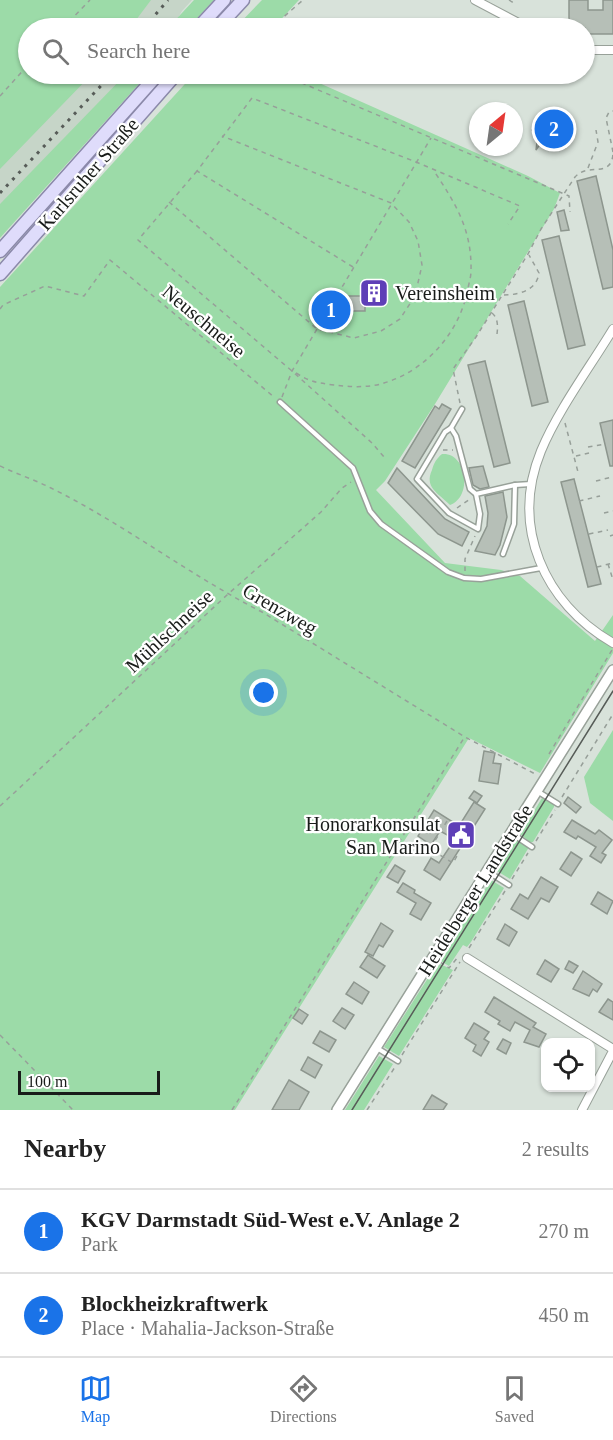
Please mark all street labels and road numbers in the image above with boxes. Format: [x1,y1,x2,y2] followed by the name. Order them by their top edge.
[33,113,143,235] street label: Karlsruher Straße
[158,280,250,362] street label: Neuschneise
[238,579,321,640] street label: Grenzweg
[121,585,217,677] street label: Mühlschneise
[413,800,538,980] street label: Heidelberger Landstraße

